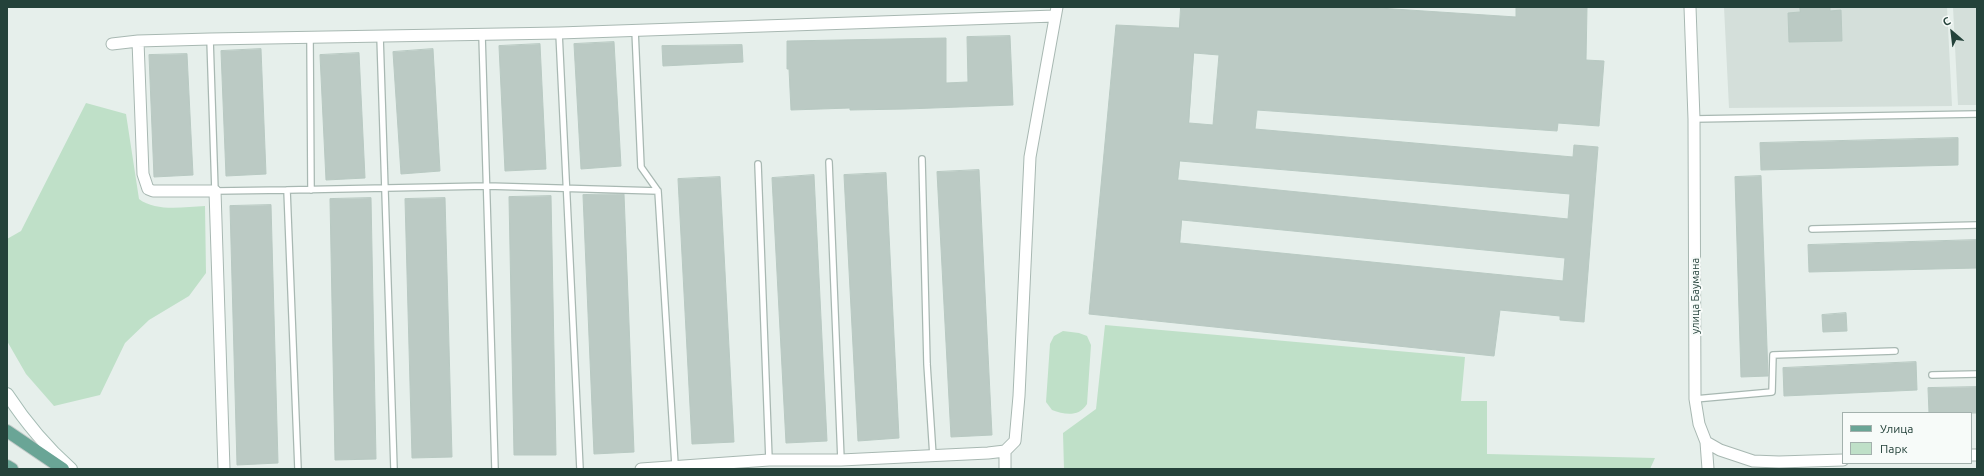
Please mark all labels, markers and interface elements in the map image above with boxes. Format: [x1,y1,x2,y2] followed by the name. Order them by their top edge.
[1932,12,1972,52] north arrow
[1940,14,1952,28] text: С
[1688,258,1702,334] street label: улица Баумана
[1842,412,1972,464] legend
[1880,422,1913,435] text: Улица
[1880,442,1908,455] text: Парк

